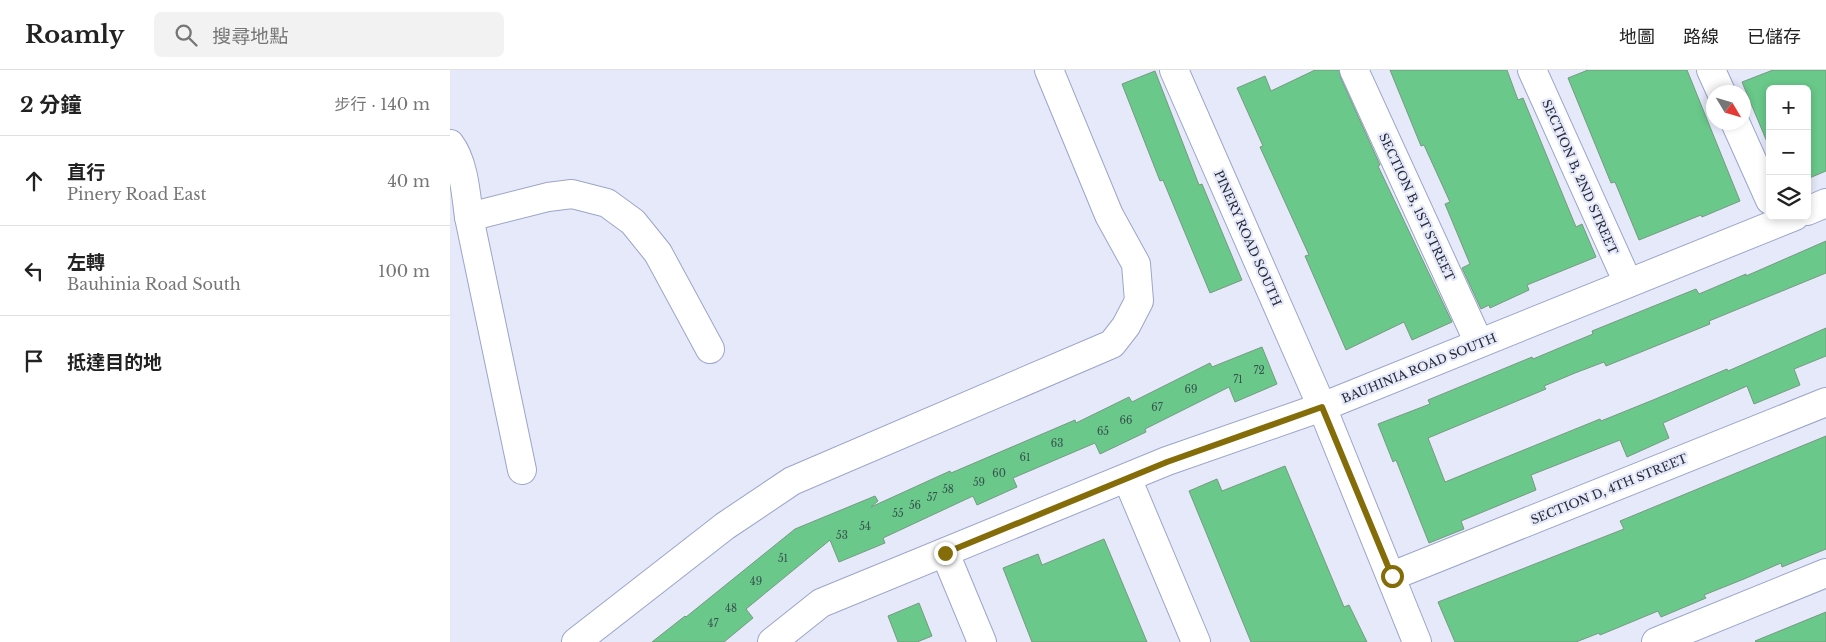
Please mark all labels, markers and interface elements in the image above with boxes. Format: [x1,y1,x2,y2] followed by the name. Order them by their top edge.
[154,12,504,57] search box
[25,20,124,49] text: Roamly
[172,21,200,49] icon: search
[212,25,288,48] text: 搜尋地點
[1619,26,1655,48] text: 地圖
[1683,26,1719,48] text: 路線
[1747,26,1801,48] text: 已儲存
[1706,85,1751,130] north arrow
[1766,85,1811,220] map controls
[1766,85,1811,130] button: +
[20,92,81,118] text: 2 分鐘
[335,94,430,114] text: 步行 · 140 m
[1539,97,1621,257] street label: SECTION B, 2ND STREET
[1766,130,1811,175] button: −
[1376,131,1458,284] street label: SECTION B, 1ST STREET
[67,161,105,184] text: 直行
[20,167,48,195] icon: ahead
[1211,168,1285,308] street label: PINERY ROAD SOUTH
[387,171,430,191] text: 40 m
[1766,175,1811,220] button: layers
[67,184,207,204] text: Pinery Road East
[67,251,105,274] text: 左轉
[20,257,48,285] icon: left
[378,261,430,281] text: 100 m
[67,274,241,294] text: Bauhinia Road South
[1339,330,1499,406] street label: BAUHINIA ROAD SOUTH
[20,347,48,375] icon: arrive
[67,351,162,374] text: 抵達目的地
[1253,364,1265,377] house number: 72
[1233,373,1243,386] house number: 71
[1185,383,1197,396] house number: 69
[1151,401,1164,414] house number: 67
[1120,414,1132,427] house number: 66
[1097,425,1109,438] house number: 65
[1051,437,1063,450] house number: 63
[1528,450,1690,527] street label: SECTION D, 4TH STREET
[1020,451,1030,464] house number: 61
[992,467,1006,480] house number: 60
[973,476,985,489] house number: 59
[942,483,954,496] house number: 58
[927,491,938,504] house number: 57
[909,499,921,512] house number: 56
[892,507,904,520] house number: 55
[859,520,871,533] house number: 54
[836,529,848,542] house number: 53
[934,542,957,565] route end
[778,552,788,565] house number: 51
[1381,565,1404,588] route start
[750,575,762,588] house number: 49
[725,602,737,615] house number: 48
[708,617,719,630] house number: 47

